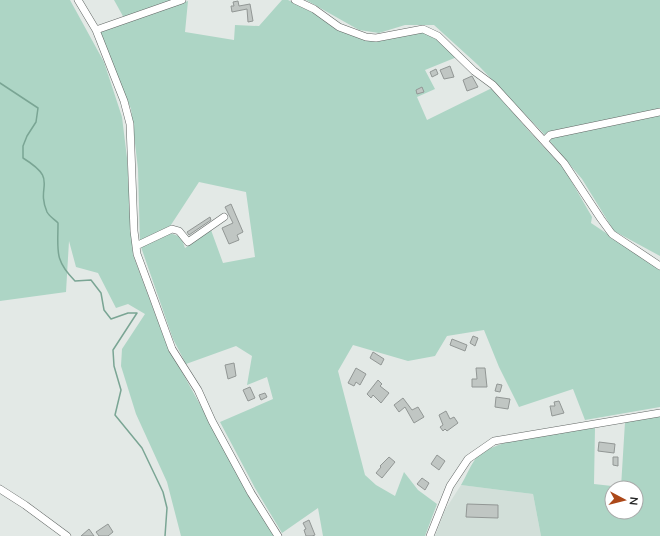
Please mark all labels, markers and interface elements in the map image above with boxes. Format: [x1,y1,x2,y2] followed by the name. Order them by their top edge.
[604,480,644,520] north arrow
[626,496,641,506] text: N

